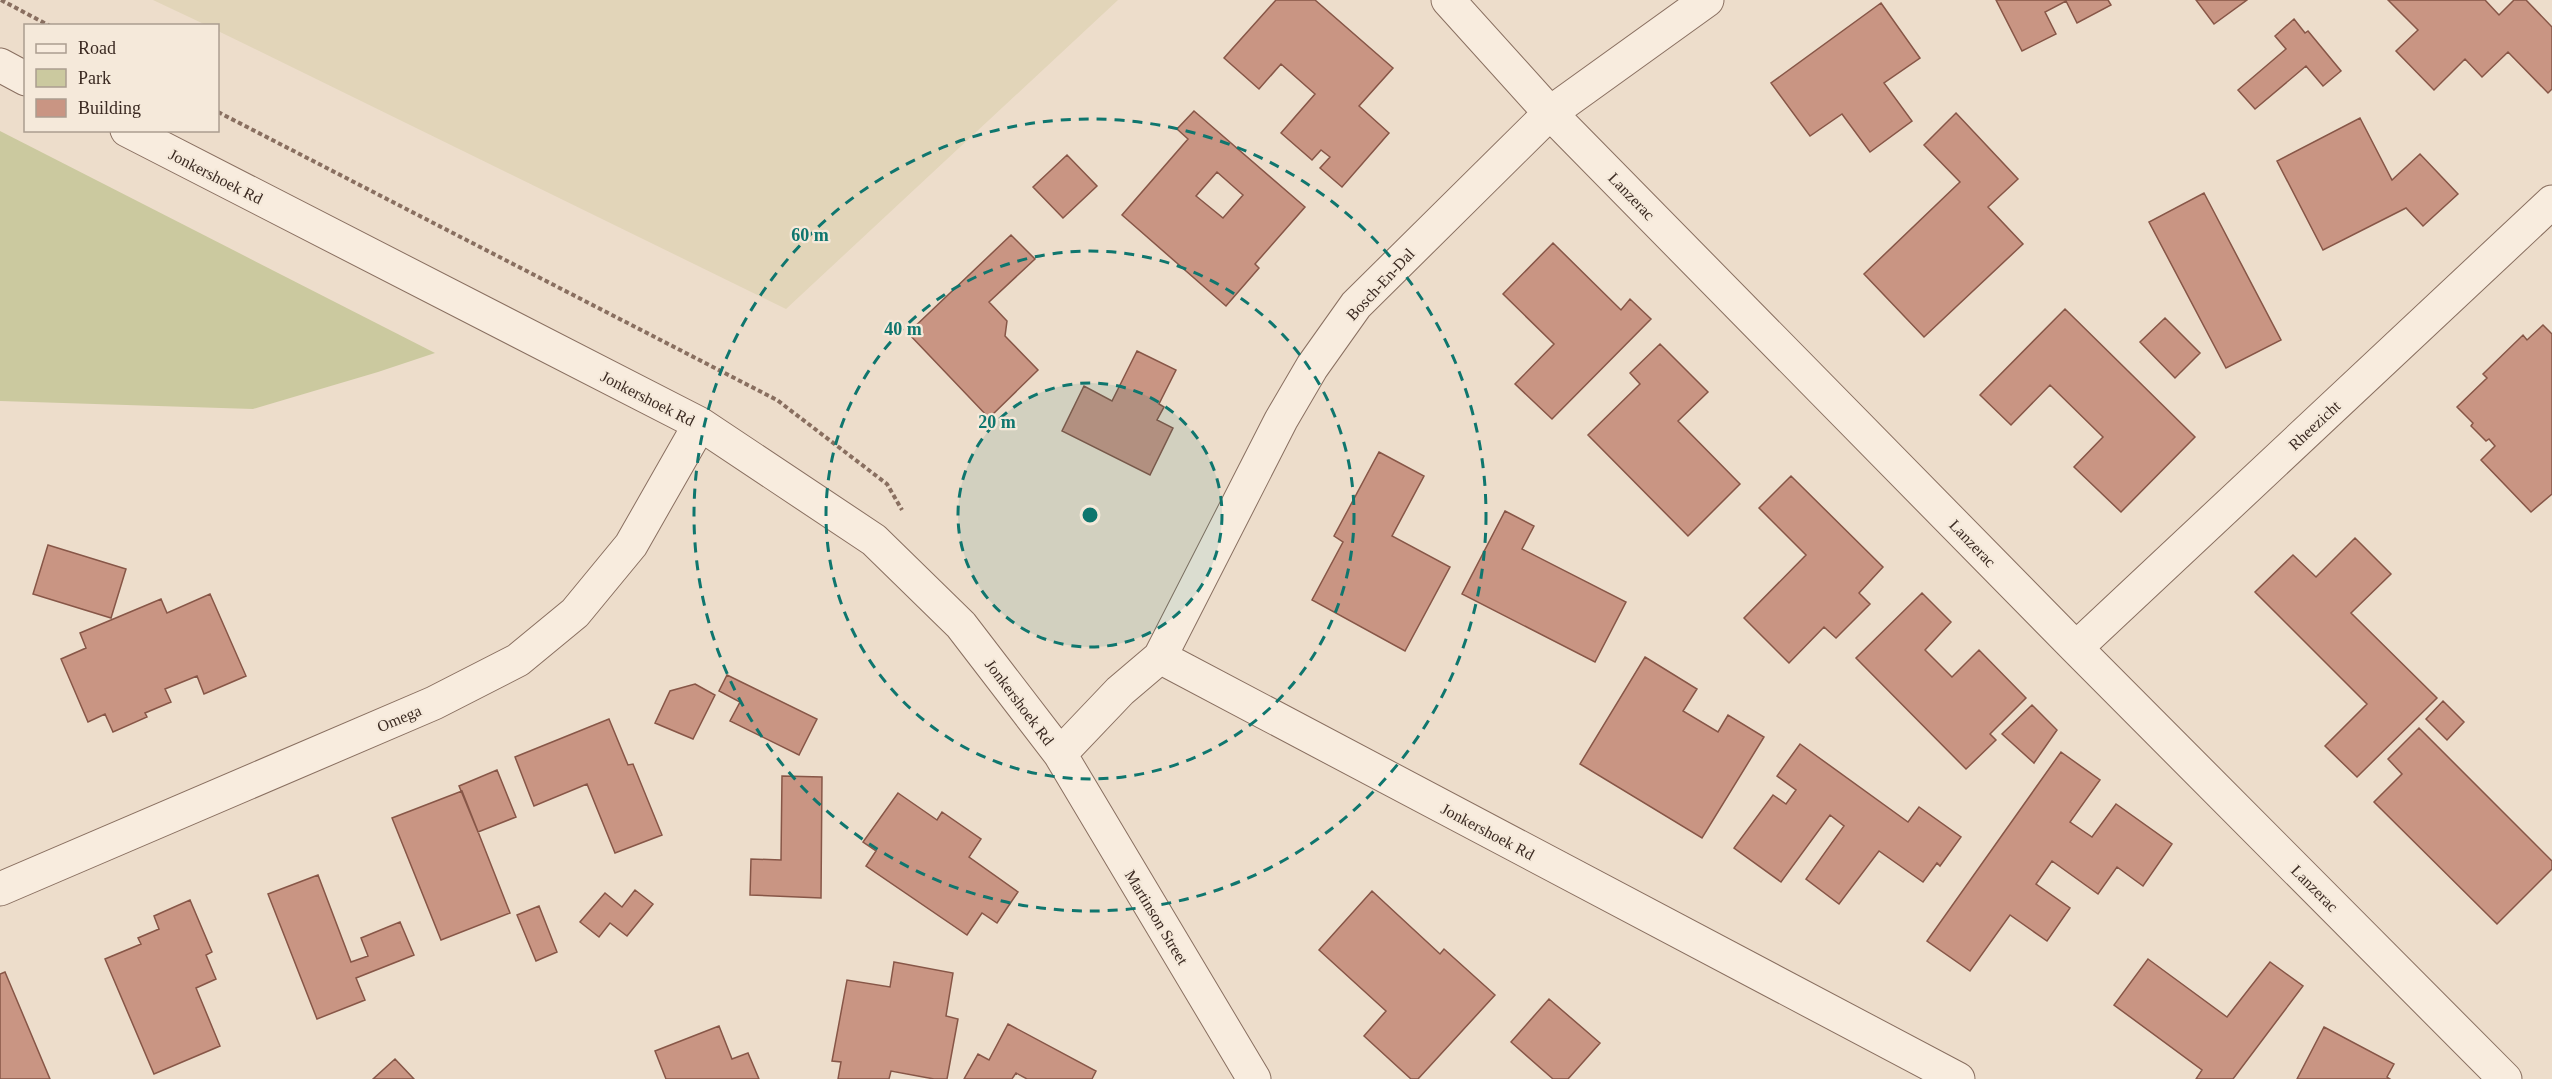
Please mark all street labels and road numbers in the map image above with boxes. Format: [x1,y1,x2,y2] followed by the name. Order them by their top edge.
[166,146,265,207] street label: Jonkershoek Rd
[1605,169,1658,223] street label: Lanzerac
[1343,245,1418,324] street label: Bosch-En-Dal
[598,368,697,429] street label: Jonkershoek Rd
[2285,397,2344,453] street label: Rheezicht
[1946,516,1999,570] street label: Lanzerac
[982,656,1057,748] street label: Jonkershoek Rd
[375,702,424,736] street label: Omega
[1438,800,1537,863] street label: Jonkershoek Rd
[2288,862,2341,915] street label: Lanzerac
[1122,867,1192,968] street label: Martinson Street

